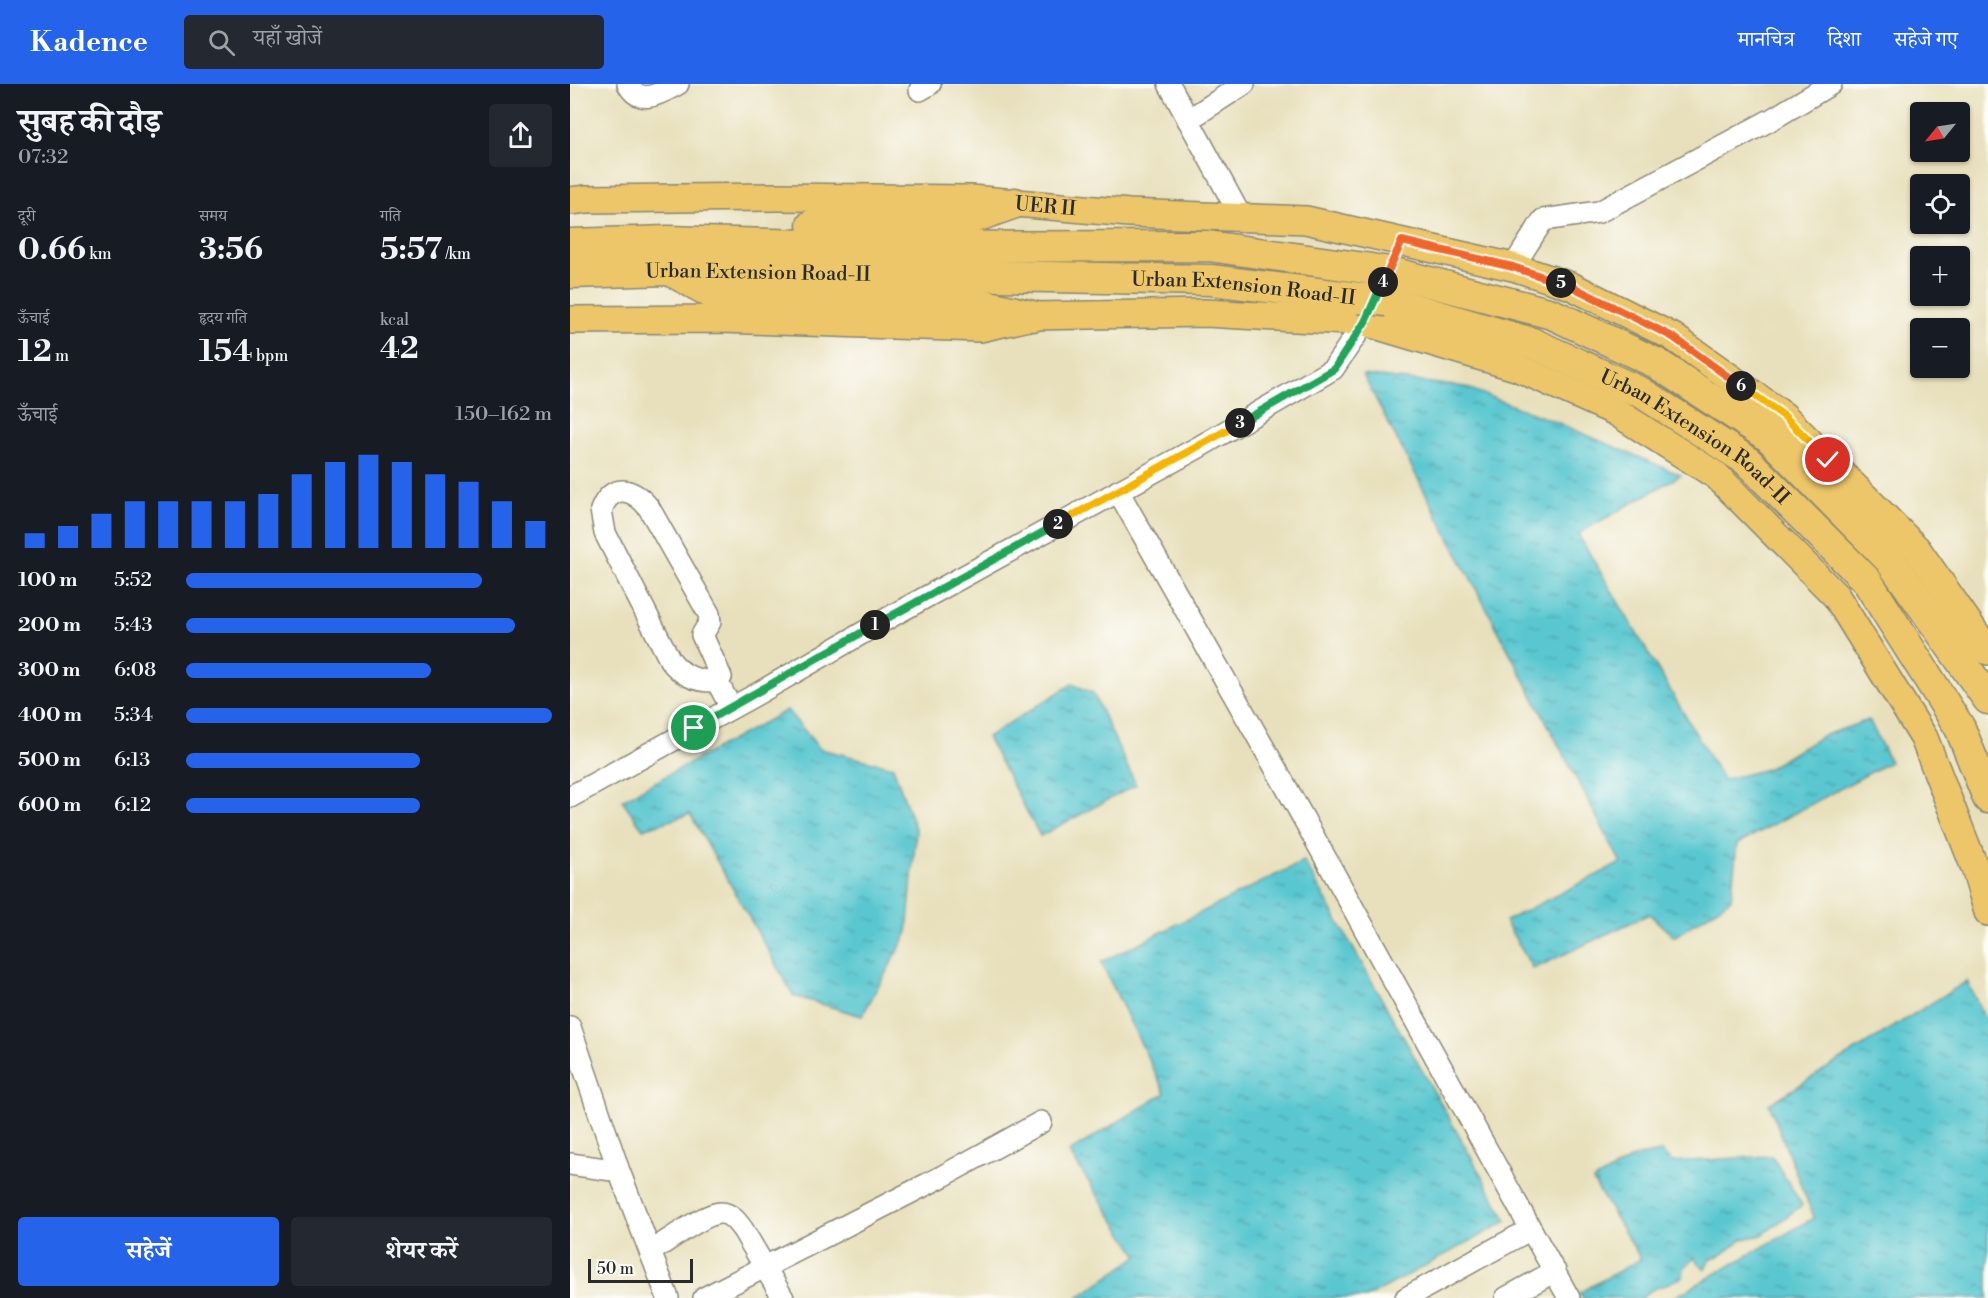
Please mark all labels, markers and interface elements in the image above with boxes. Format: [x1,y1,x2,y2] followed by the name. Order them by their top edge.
[184,15,604,69] search box
[30,25,148,60] text: Kadence
[253,25,322,52] text: यहाँ खोजें
[205,26,238,59] icon: search
[1738,27,1795,53] text: मानचित्र
[1828,27,1861,53] text: दिशा
[1894,27,1958,53] text: सहेजे गए
[18,102,161,143] text: सुबह की दौड़
[1910,102,1970,162] north arrow
[1910,102,1970,378] map controls
[489,104,552,167] button: share
[18,145,68,170] text: 07:32
[1910,174,1970,234] button: locate
[1014,192,1078,222] street label: UER II
[18,206,35,226] text: दूरी
[199,206,227,226] text: समय
[380,206,401,226] text: गति
[18,231,86,269] text: 0.66
[199,231,263,269] text: 3:56
[380,231,442,269] text: 5:57
[86,244,112,264] text: km
[442,244,471,264] text: /km
[1910,246,1970,306] button: +
[645,259,871,288] street label: Urban Extension Road-II
[1368,267,1398,297] pin: 4
[1131,268,1357,312] street label: Urban Extension Road-II
[1546,268,1576,298] pin: 5
[1378,272,1388,292] text: 4
[1556,273,1566,293] text: 5
[18,308,50,328] text: ऊँचाई
[199,308,247,328] text: हृदय गति
[380,310,409,330] text: kcal
[1910,318,1970,378] button: −
[380,330,419,368] text: 42
[18,333,52,371] text: 12
[199,333,253,371] text: 154
[52,346,69,366] text: m
[253,346,288,366] text: bpm
[1596,365,1795,511] street label: Urban Extension Road-II
[1726,371,1756,401] pin: 6
[1736,376,1746,396] text: 6
[455,402,552,427] text: 150–162 m
[18,403,57,428] text: ऊँचाई
[1225,408,1255,438] pin: 3
[1235,413,1245,433] text: 3
[1802,434,1853,485] pin
[1811,443,1844,476] icon: check
[1043,509,1073,539] pin: 2
[1053,514,1063,534] text: 2
[18,568,77,593] text: 100 m
[114,568,152,593] text: 5:52
[860,610,890,640] pin: 1
[18,613,81,638] text: 200 m
[114,613,152,638] text: 5:43
[871,615,879,635] text: 1
[18,658,81,683] text: 300 m
[114,658,156,683] text: 6:08
[668,702,719,753] pin
[18,703,82,728] text: 400 m
[114,703,153,728] text: 5:34
[677,711,710,744] icon: arrive
[18,748,81,773] text: 500 m
[114,748,150,773] text: 6:13
[18,793,81,818] text: 600 m
[114,793,151,818] text: 6:12
[18,1217,279,1286] button: सहेजें
[291,1217,552,1286] button: शेयर करें
[588,1256,693,1284] scale bar
[597,1259,634,1279] text: 50 m

